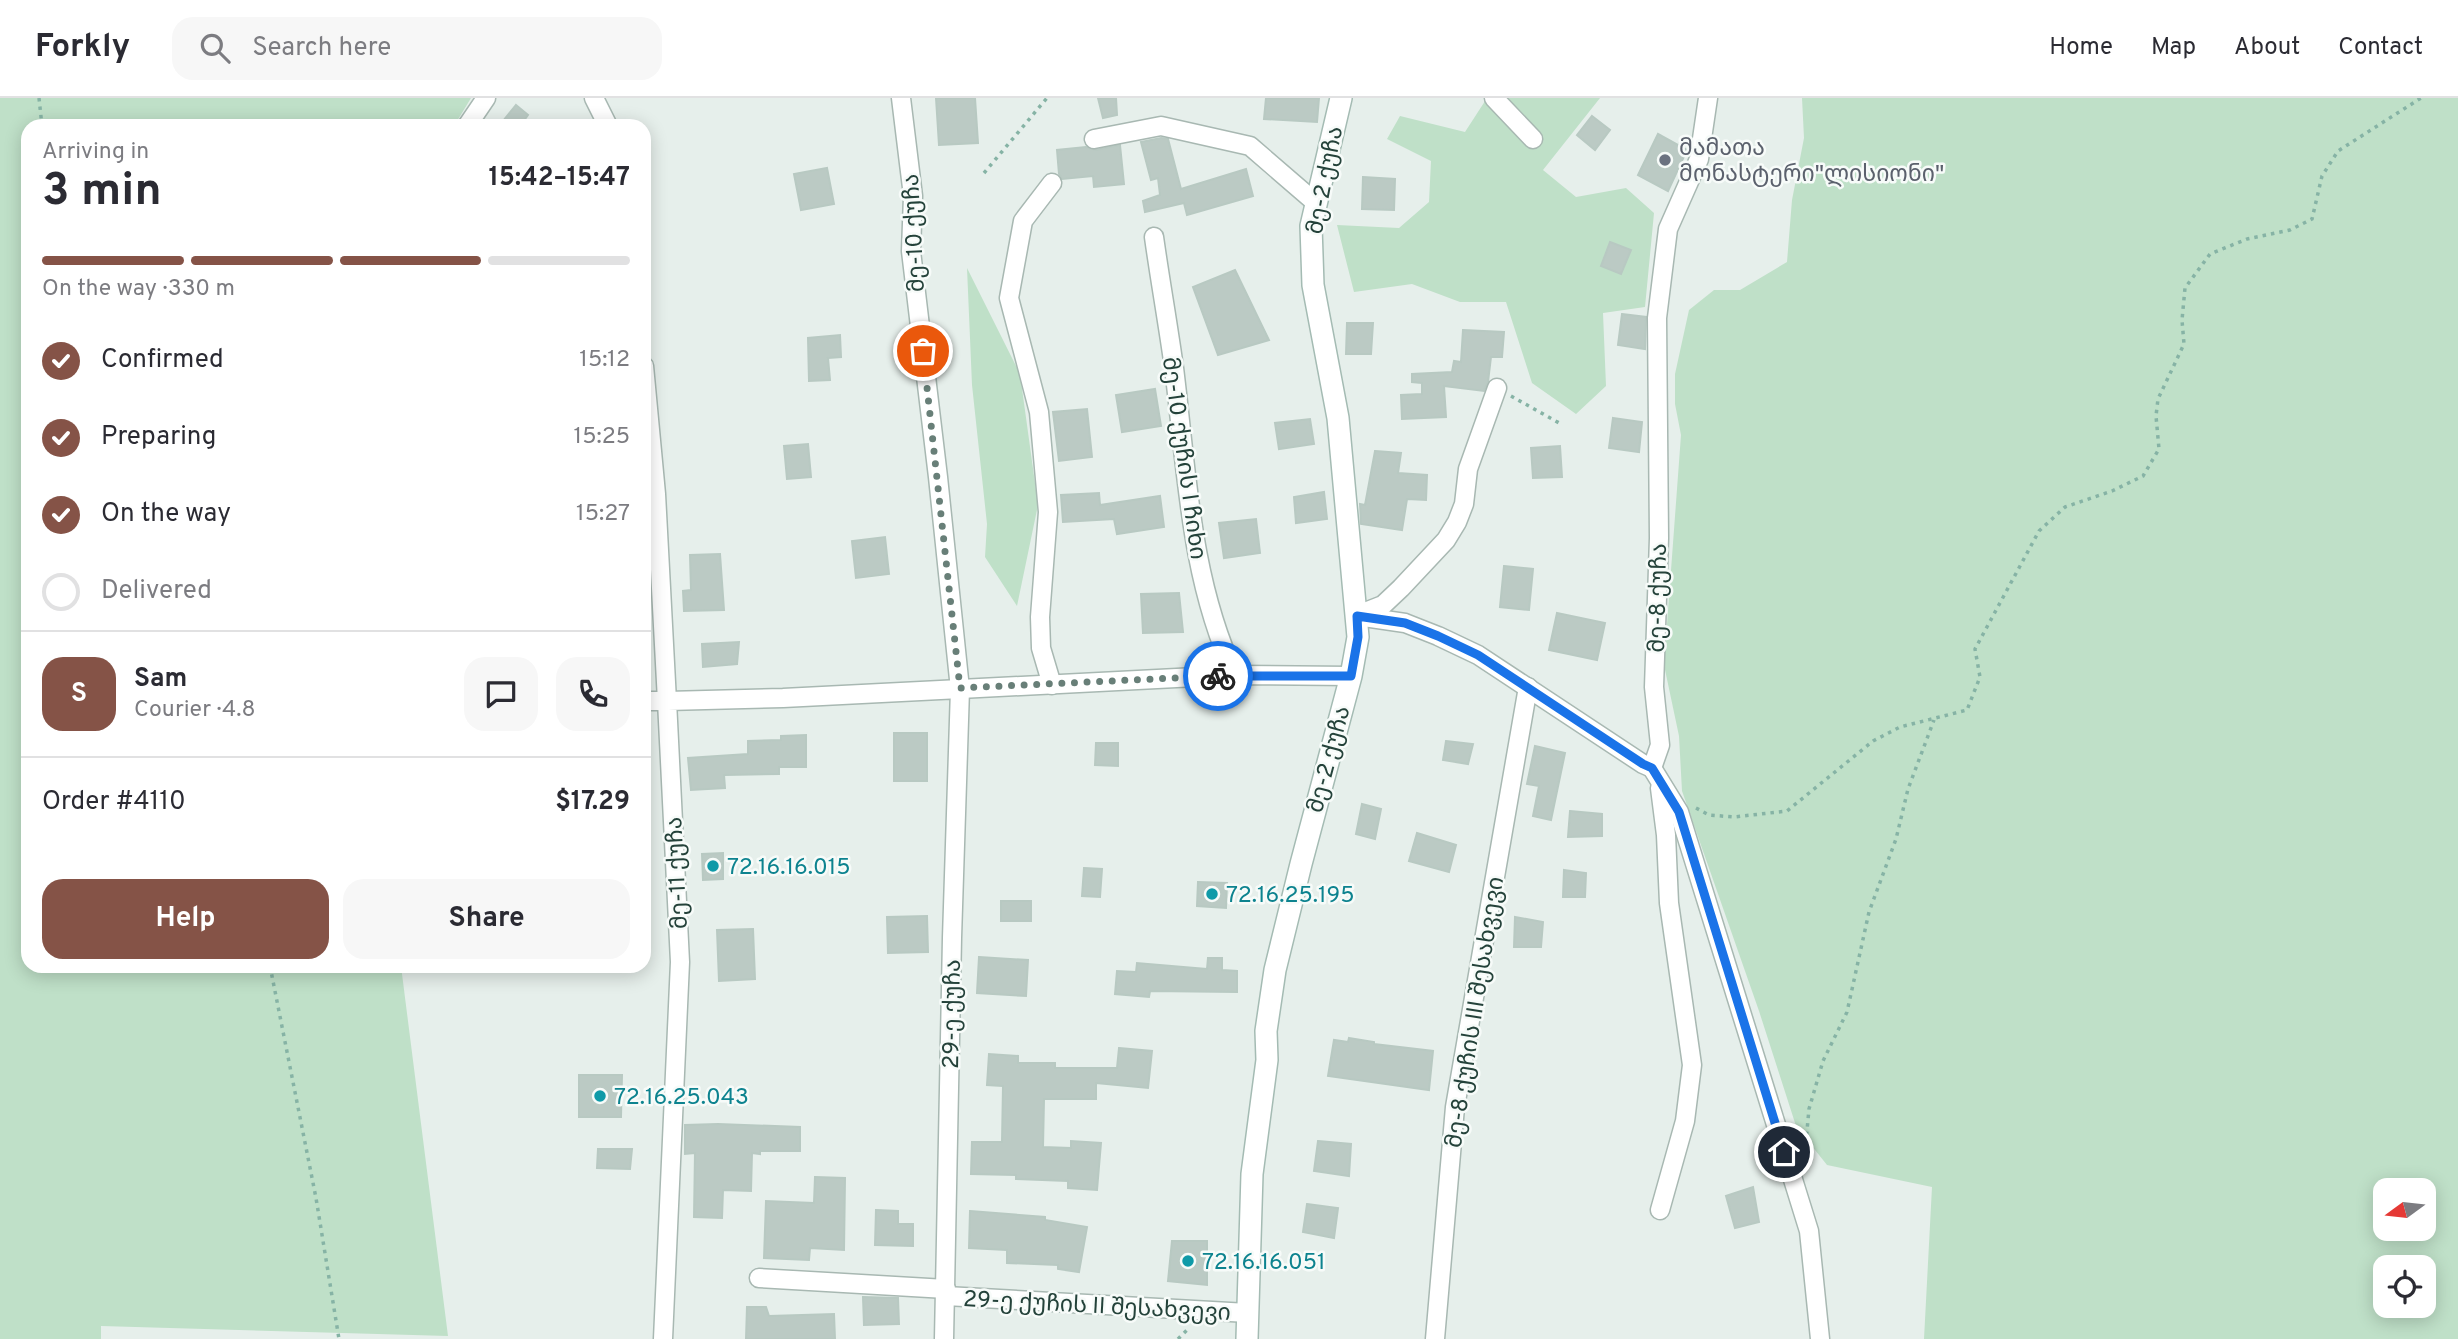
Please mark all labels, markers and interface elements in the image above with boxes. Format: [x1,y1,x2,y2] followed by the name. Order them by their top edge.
[172,17,662,80] search box
[35,27,130,69] text: Forkly
[196,29,234,67] icon: search
[252,32,391,65] text: Search here
[2049,33,2113,63] text: Home
[2151,33,2196,63] text: Map
[2234,33,2300,63] text: About
[2338,33,2423,63] text: Contact
[1302,124,1351,237] street label: მე-2 ქუჩა
[1679,135,1944,190] place label: მამათა მონასტერი"ლისიონი"
[42,138,149,167] text: Arriving in
[1657,152,1673,168] marker: მამათა მონასტერი"ლისიონი"
[488,162,630,195] text: 15:42–15:47
[42,163,162,222] text: 3 min
[898,173,933,293] street label: მე-10 ქუჩა
[42,275,235,304] text: On the way · 330 m
[893,321,953,381] pin
[904,332,942,370] icon: bag
[42,342,80,380] icon: check
[101,344,224,377] text: Confirmed
[579,346,630,375] text: 15:12
[1154,355,1211,562] street label: მე-10 ქუჩის I ჩიხი
[42,419,80,457] icon: check
[101,421,216,454] text: Preparing
[574,423,630,452] text: 15:25
[42,496,80,534] icon: check
[101,498,231,531] text: On the way
[576,500,630,529] text: 15:27
[1644,543,1675,653] street label: მე-8 ქუჩა
[101,575,212,608] text: Delivered
[1183,641,1253,711] courier
[464,657,538,731] button: chat
[556,657,630,731] button: phone
[1199,657,1237,695] icon: bike
[134,663,187,696] text: Sam
[71,678,87,711] text: S
[134,696,255,725] text: Courier · 4.8
[1302,703,1359,816] street label: მე-2 ქუჩა
[42,786,186,819] text: Order #4110
[555,786,630,819] text: $17.29
[661,816,696,930] street label: მე-11 ქუჩა
[727,854,851,883] place label: 72.16.16.015
[705,858,721,874] marker: 72.16.16.015
[1441,875,1512,1150] street label: მე-8 ქუჩის III შესახვევი
[42,879,329,959] button: Help
[343,879,630,959] button: Share
[1226,882,1355,911] place label: 72.16.25.195
[1204,886,1220,902] marker: 72.16.25.195
[938,959,969,1069] street label: 29-ე ქუჩა
[614,1084,749,1113] place label: 72.16.25.043
[592,1088,608,1104] marker: 72.16.25.043
[1754,1122,1814,1182] pin
[1765,1133,1803,1171] icon: home
[2373,1178,2436,1241] north arrow
[2373,1178,2436,1318] map controls
[1202,1249,1326,1278] place label: 72.16.16.051
[1180,1253,1196,1269] marker: 72.16.16.051
[2373,1255,2436,1318] button: locate
[962,1286,1231,1329] street label: 29-ე ქუჩის II შესახვევი

